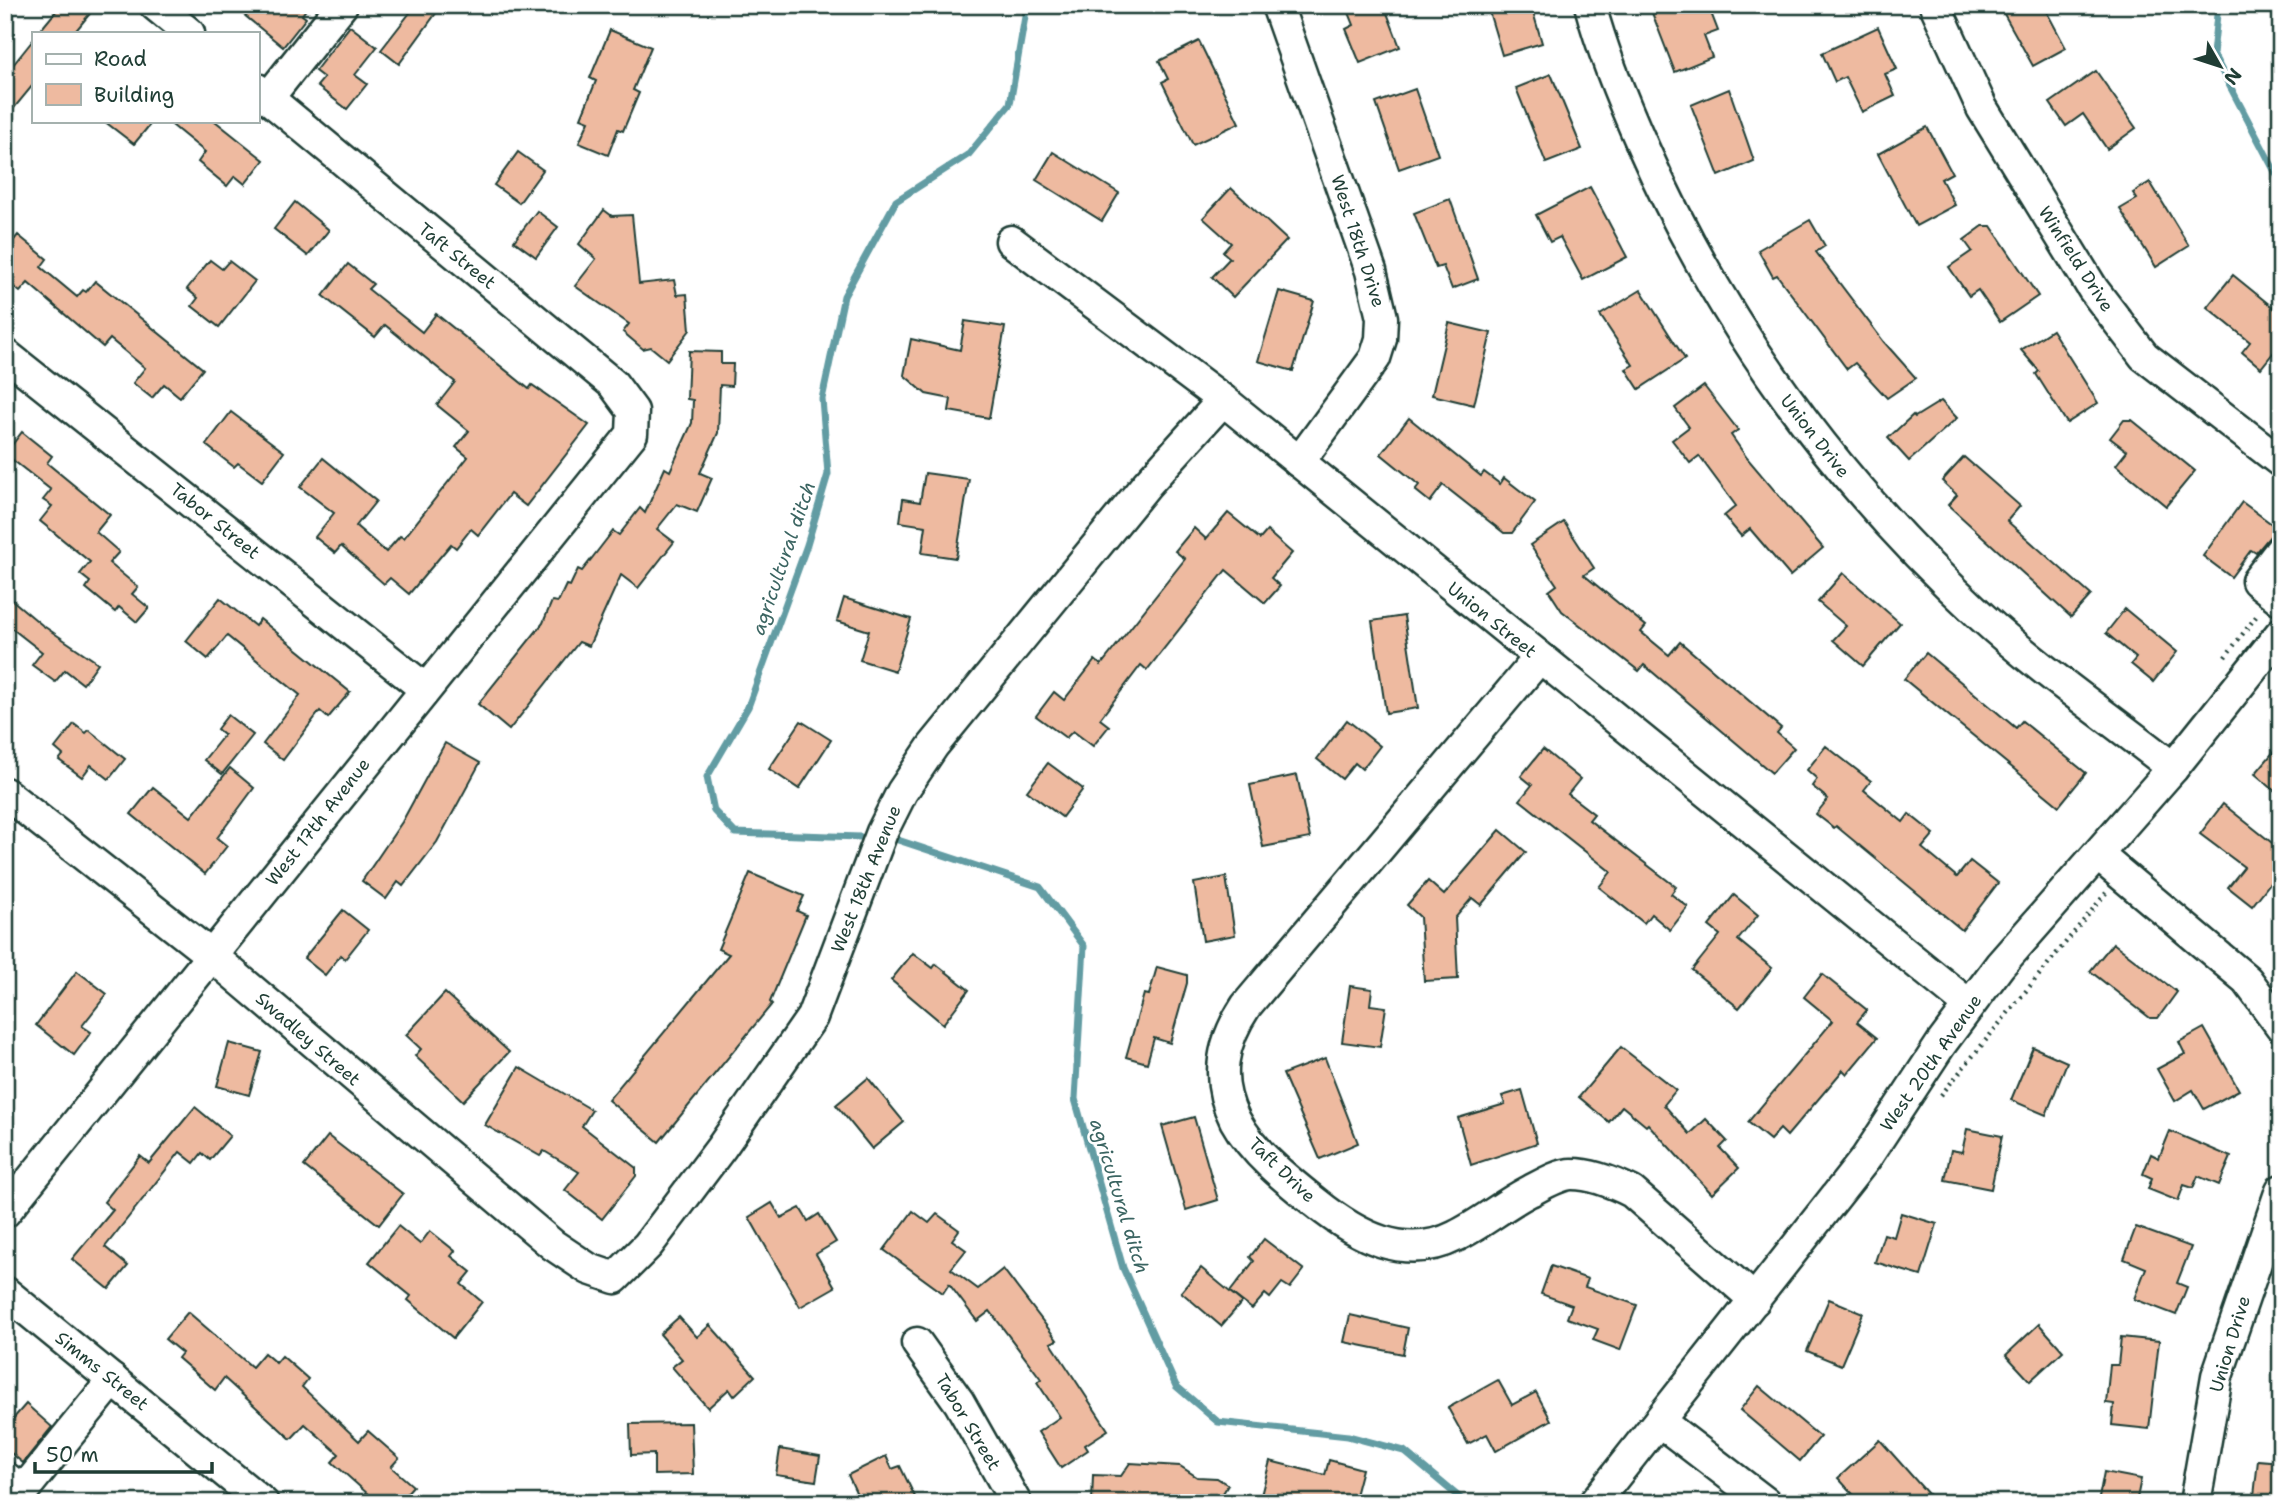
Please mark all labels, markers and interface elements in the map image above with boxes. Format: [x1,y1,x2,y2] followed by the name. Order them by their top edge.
[32,32,259,122] legend
[2184,32,2254,102] north arrow
[94,45,147,73] text: Road
[2218,63,2247,90] text: N
[94,81,174,109] text: Building
[1325,172,1391,310] street label: West 18th Drive
[2033,201,2119,317] street label: Winfield Drive
[413,217,501,295] street label: Taft Street
[1775,389,1855,483] street label: Union Drive
[165,477,265,565] street label: Tabor Street
[746,478,821,638] water label: agricultural ditch
[1442,577,1542,664] street label: Union Street
[260,753,376,891] street label: West 17th Avenue
[825,802,907,956] street label: West 18th Avenue
[250,987,366,1091] street label: Swadley Street
[1875,990,1987,1136] street label: West 20th Avenue
[1084,1116,1155,1277] water label: agricultural ditch
[1243,1132,1321,1208] street label: Taft Drive
[2204,1293,2256,1395] street label: Union Drive
[50,1326,154,1416] street label: Simms Street
[930,1369,1006,1475] street label: Tabor Street
[35,1431,212,1475] scale bar
[46,1441,99,1469] text: 50 m

